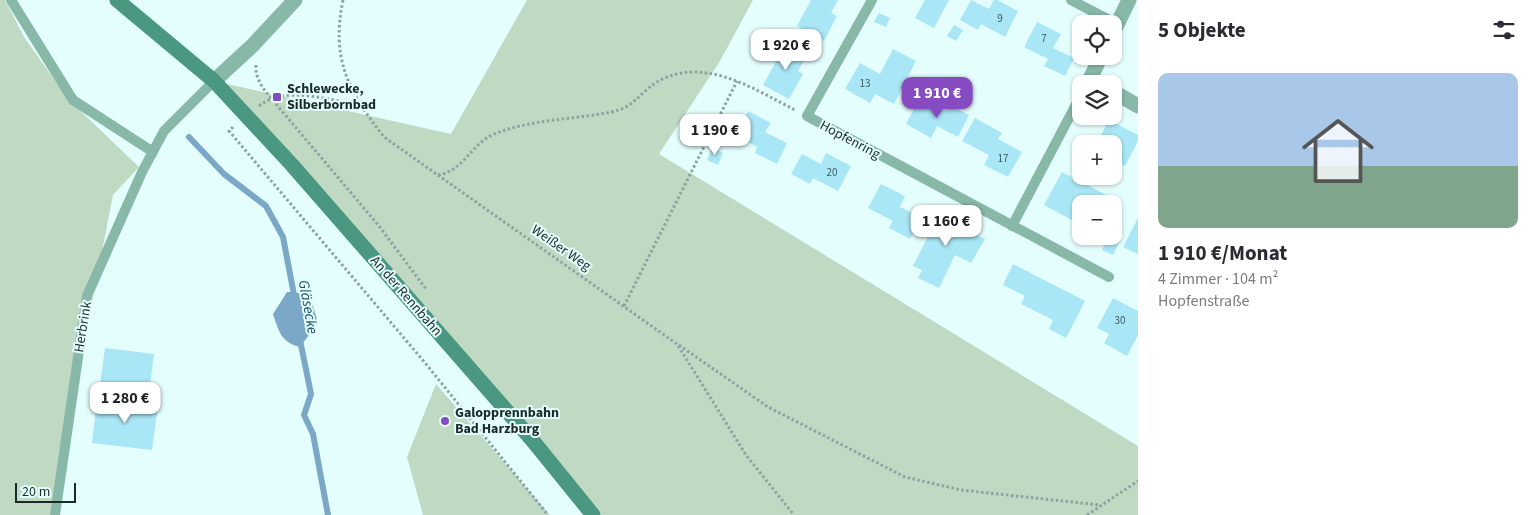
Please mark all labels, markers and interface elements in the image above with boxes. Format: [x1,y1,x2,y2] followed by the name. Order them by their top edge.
[997,11,1003,26] house number: 9
[1072,15,1122,245] map controls
[1072,15,1122,65] button: locate
[1158,15,1246,45] text: 5 Objekte
[1490,16,1518,44] icon: filters
[740,28,832,71] pin: 1 920 €
[1041,31,1047,46] house number: 7
[762,34,810,56] text: 1 920 €
[1072,75,1122,125] button: layers
[860,76,870,91] house number: 13
[891,76,983,119] pin: 1 910 €
[287,79,376,115] place label: Schlewecke, Silberbornbad
[913,82,961,104] text: 1 910 €
[271,91,283,103] marker: Schlewecke, Silberbornbad
[1293,106,1383,196] icon: home
[669,114,761,156] pin: 1 190 €
[816,116,884,164] street label: Hopfenring
[691,119,739,141] text: 1 190 €
[1072,135,1122,185] button: +
[998,151,1008,166] house number: 17
[827,165,837,180] house number: 20
[1072,195,1122,245] button: −
[900,204,992,247] pin: 1 160 €
[922,210,970,232] text: 1 160 €
[527,220,595,276] street label: Weißer Weg
[1158,238,1287,268] text: 1 910 €/Monat
[366,252,446,340] street label: An der Rennbahn
[1158,268,1278,290] text: 4 Zimmer · 104 m²
[293,278,323,336] water label: Gläsecke
[1158,290,1249,312] text: Hopfenstraße
[69,300,97,354] street label: Herbrink
[1115,313,1125,328] house number: 30
[79,382,171,424] pin: 1 280 €
[101,387,149,409] text: 1 280 €
[455,403,559,439] place label: Galopprennbahn Bad Harzburg
[439,415,451,427] marker: Galopprennbahn Bad Harzburg
[15,480,76,503] scale bar
[22,482,50,502] text: 20 m

